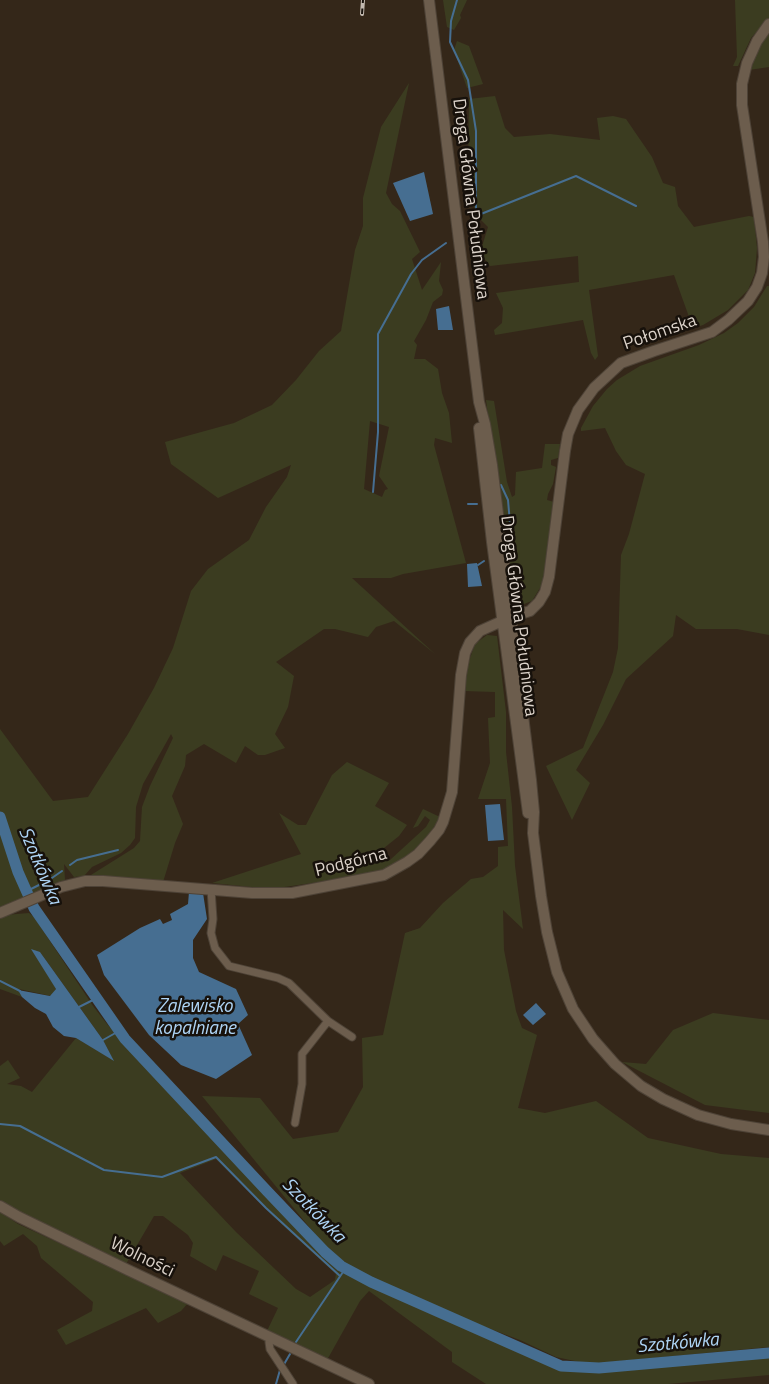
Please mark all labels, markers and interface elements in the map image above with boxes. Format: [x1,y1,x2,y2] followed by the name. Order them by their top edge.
[447,97,493,301] street label: Droga Główna Południowa
[620,310,700,356] street label: Połomska
[495,514,541,718] street label: Droga Główna Południowa
[13,824,65,908] water label: Szotkówka
[313,844,389,882] street label: Podgórna
[154,996,236,1040] water label: Zalewisko kopalniane
[276,1174,350,1248] water label: Szotkówka
[106,1233,178,1283] street label: Wolności
[636,1329,720,1359] water label: Szotkówka

